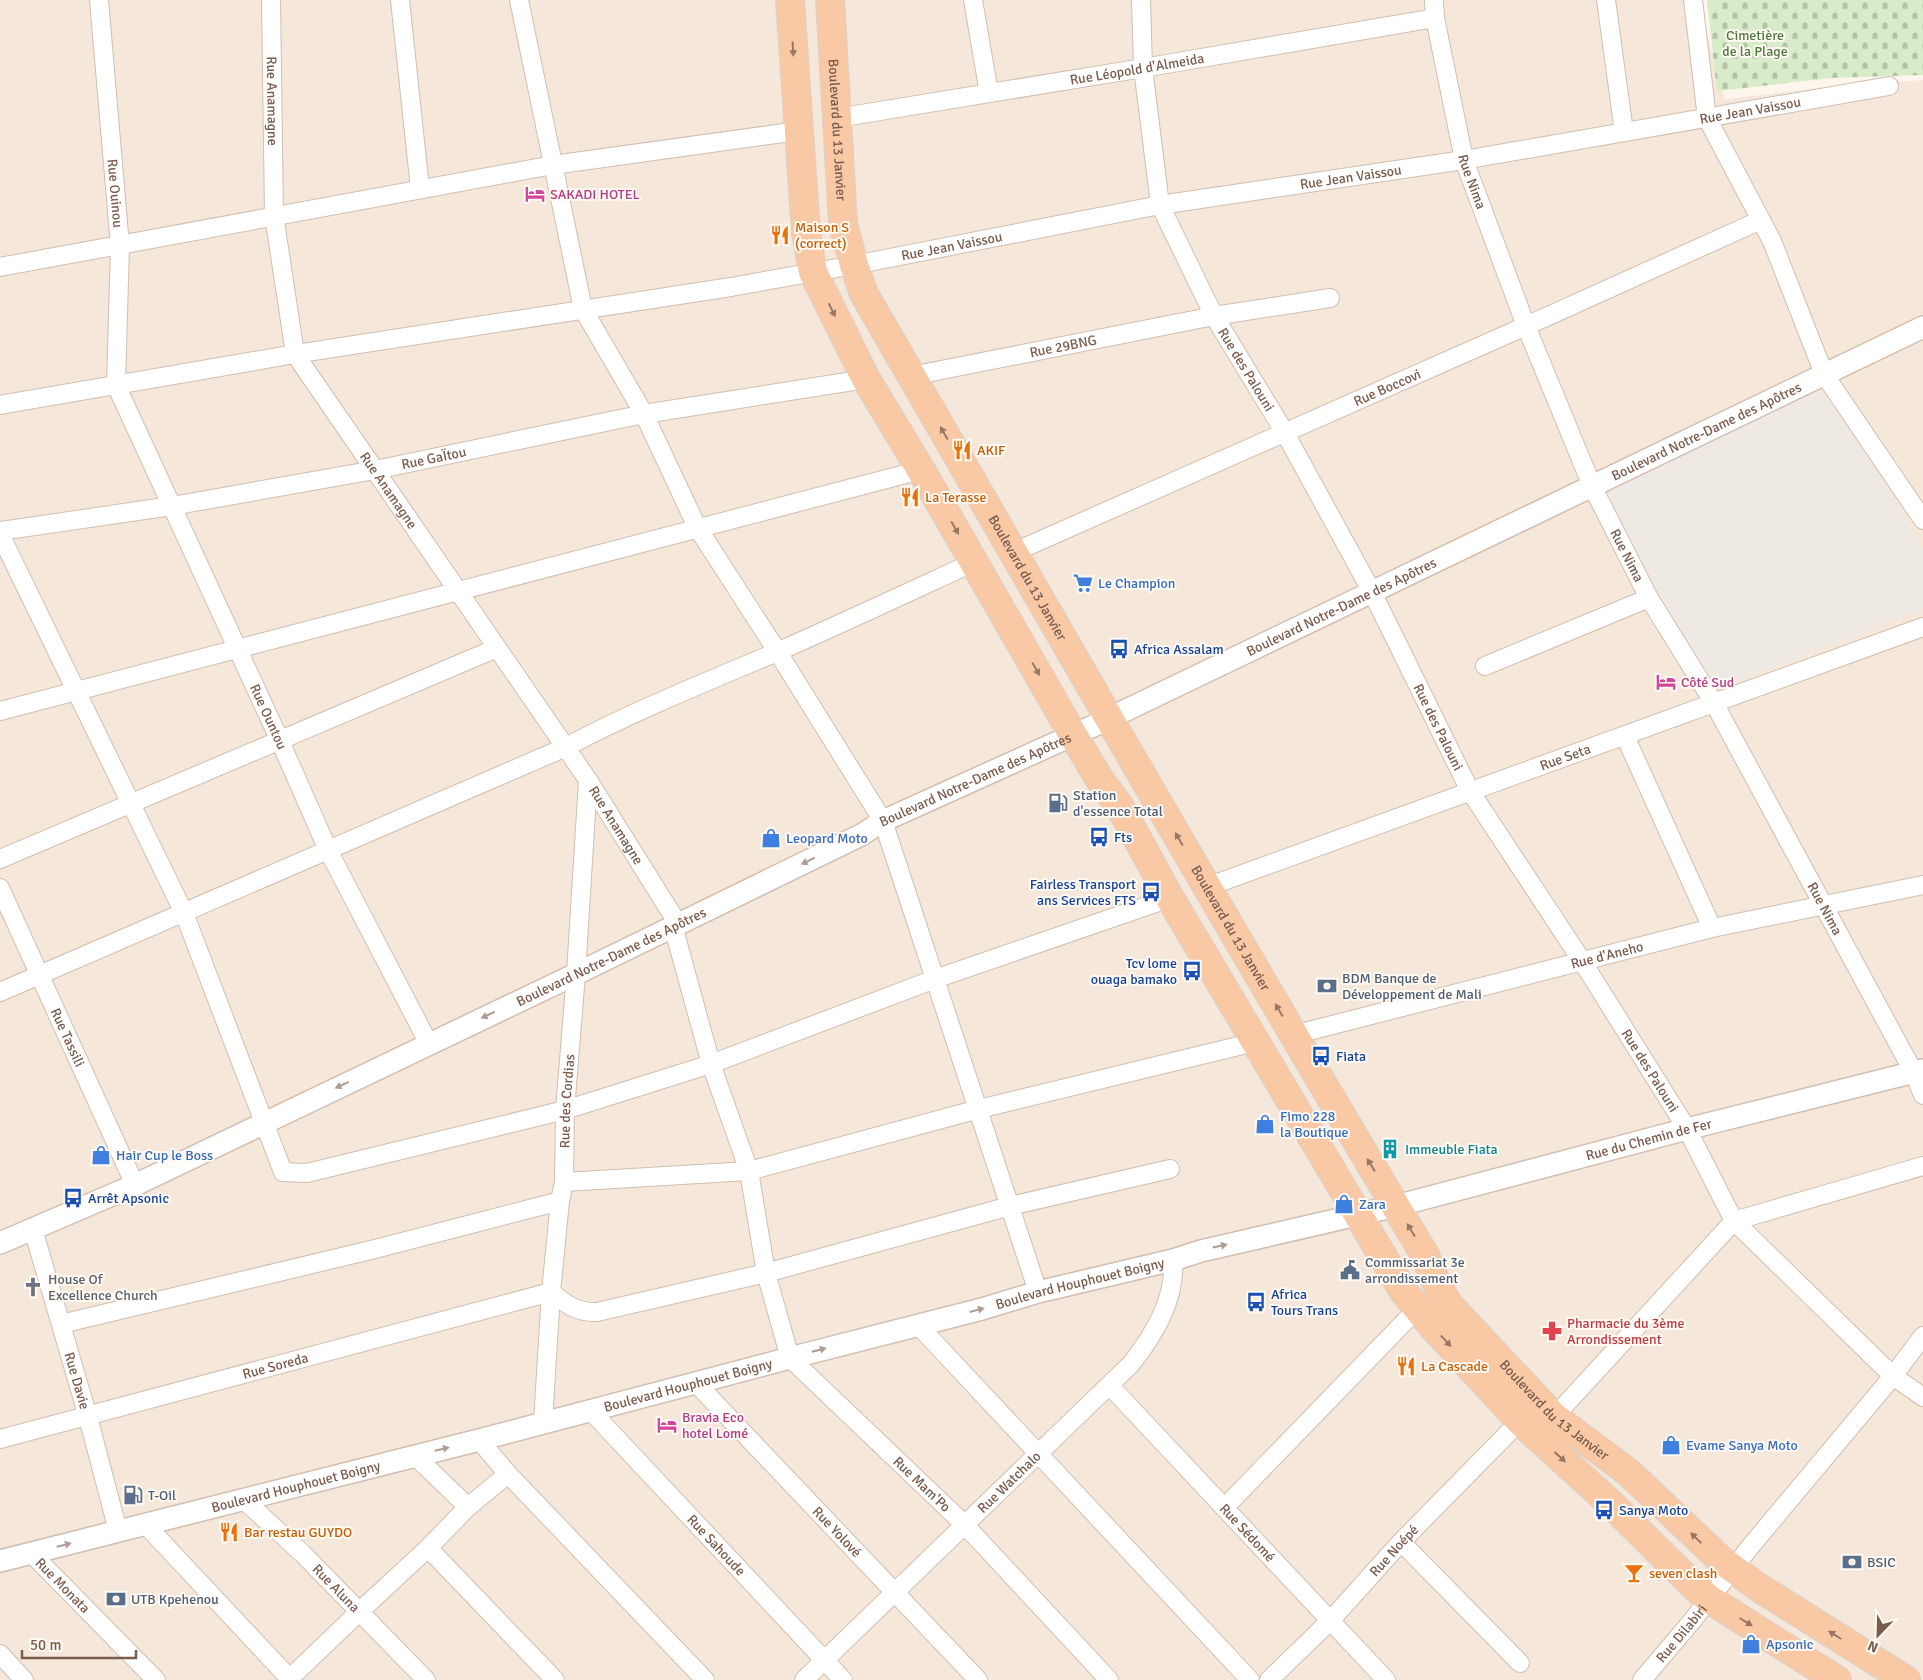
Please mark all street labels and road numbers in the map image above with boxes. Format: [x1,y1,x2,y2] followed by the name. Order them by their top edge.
[1069,49,1205,88] street label: Rue Léopold d'Almeida
[263,56,282,146] street label: Rue Anamagne
[825,58,850,202] street label: Boulevard du 13 Janvier
[1698,93,1802,127] street label: Rue Jean Vaissou
[1455,153,1490,211] street label: Rue Nima
[104,158,127,228] street label: Rue Ouinou
[1299,161,1403,193] street label: Rue Jean Vaissou
[900,228,1004,264] street label: Rue Jean Vaissou
[1215,325,1278,414] street label: Rue des Palouni
[1028,331,1098,361] street label: Rue 29BNG
[1351,365,1423,410] street label: Rue Boccovi
[1609,378,1804,484] street label: Boulevard Notre-Dame des Apôtres
[400,443,468,473] street label: Rue GaÏtou
[356,449,421,532] street label: Rue Anamagne
[985,512,1071,644] street label: Boulevard du 13 Janvier
[1607,526,1648,585] street label: Rue Nima
[1244,554,1439,660] street label: Boulevard Notre-Dame des Apôtres
[246,681,291,752] street label: Rue Ountou
[1410,681,1467,773] street label: Rue des Palouni
[876,729,1074,830] street label: Boulevard Notre-Dame des Apôtres
[1537,740,1593,774] street label: Rue Seta
[585,783,647,868] street label: Rue Anamagne
[1188,862,1275,994] street label: Boulevard du 13 Janvier
[1804,879,1846,938] street label: Rue Nima
[514,903,709,1010] street label: Boulevard Notre-Dame des Apôtres
[1569,937,1645,972] street label: Rue d'Aneho
[47,1005,89,1069] street label: Rue Tassili
[1618,1026,1683,1115] street label: Rue des Palouni
[556,1053,578,1149] street label: Rue des Cordias
[1584,1114,1714,1164] street label: Rue du Chemin de Fer
[993,1254,1166,1313] street label: Boulevard Houphouet Boigny
[241,1349,310,1382] street label: Rue Soreda
[61,1350,94,1411] street label: Rue Davie
[602,1354,774,1415] street label: Boulevard Houphouet Boigny
[1496,1356,1613,1464] street label: Boulevard du 13 Janvier
[974,1447,1044,1516] street label: Rue Watchalo
[890,1453,954,1515] street label: Rue Mam'Po
[209,1457,382,1516] street label: Boulevard Houphouet Boigny
[1216,1500,1279,1565] street label: Rue Sédomé
[809,1503,865,1561] street label: Rue Yolové
[684,1511,749,1579] street label: Rue Sahoude
[1366,1521,1422,1580] street label: Rue Noépé
[32,1554,94,1617] street label: Rue Monata
[309,1560,364,1616] street label: Rue Aluna
[1652,1601,1710,1666] street label: Rue Dilabiri

